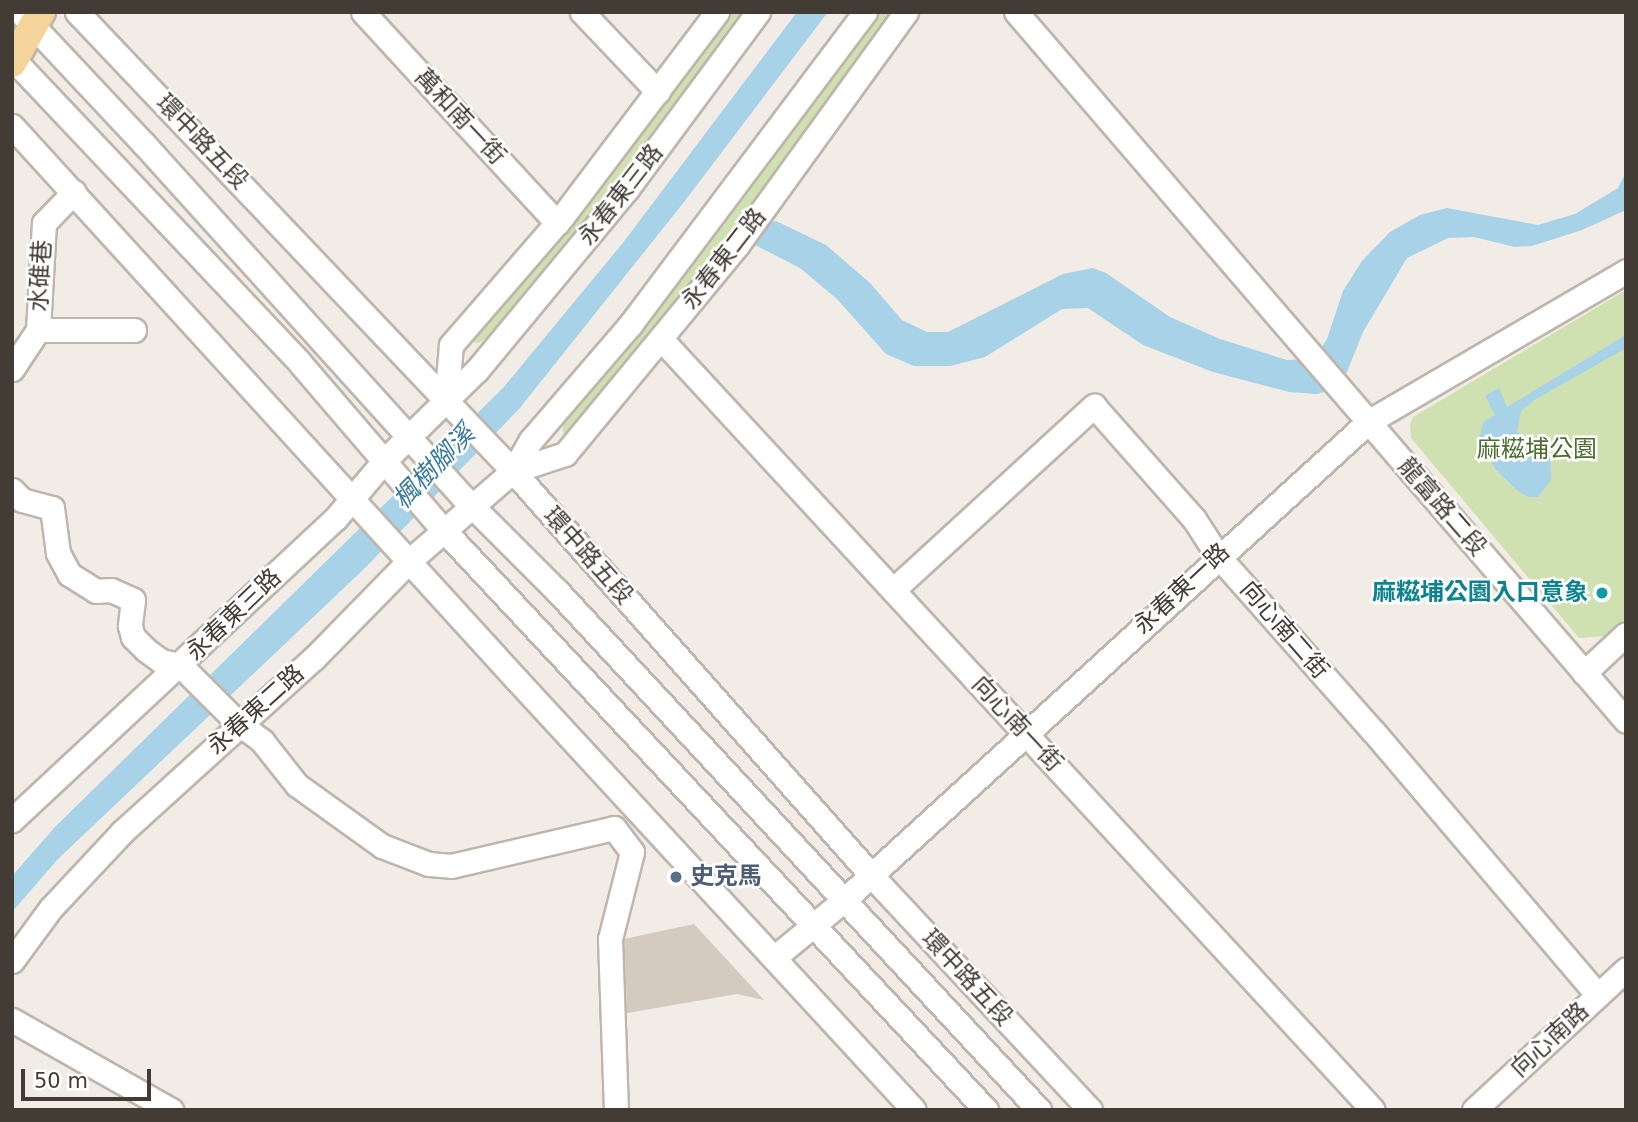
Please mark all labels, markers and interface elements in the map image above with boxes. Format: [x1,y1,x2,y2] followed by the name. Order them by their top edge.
[409,63,511,171] street label: 萬和南一街
[150,89,254,195] street label: 環中路五段
[573,139,669,251] street label: 永春東三路
[676,203,772,315] street label: 永春東二路
[25,239,57,313] street label: 水碓巷
[387,419,481,515] water label: 楓樹腳溪
[1477,436,1597,464] park label: 麻糍埔公園
[1392,452,1492,562] street label: 龍富路二段
[537,502,639,610] street label: 環中路五段
[1128,538,1236,640] street label: 永春東一路
[181,563,287,667] street label: 永春東三路
[1234,575,1334,685] street label: 向心南二街
[1372,579,1588,607] place label: 麻糍埔公園入口意象
[1594,585,1610,601] marker: 麻糍埔公園入口意象
[202,659,310,761] street label: 永春東二路
[966,670,1068,778] street label: 向心南一街
[690,863,762,891] place label: 史克馬
[668,869,684,885] marker: 史克馬
[916,924,1018,1032] street label: 環中路五段
[1505,997,1595,1083] street label: 向心南路
[24,1056,154,1100] scale bar
[34,1069,88,1093] text: 50 m

